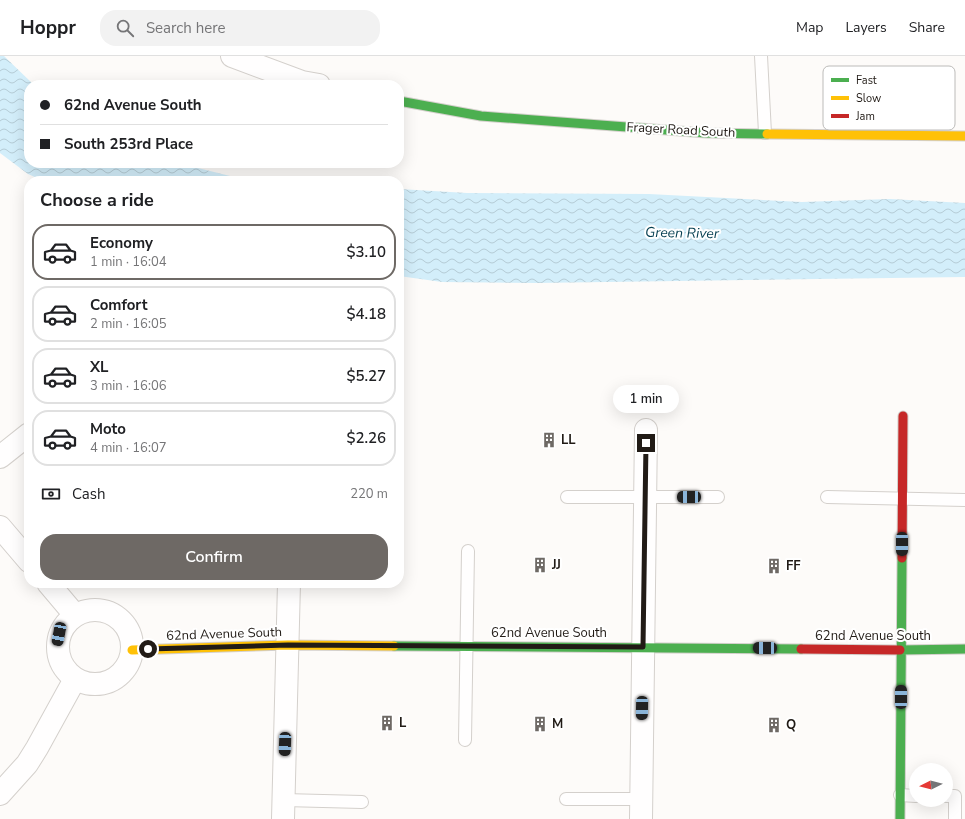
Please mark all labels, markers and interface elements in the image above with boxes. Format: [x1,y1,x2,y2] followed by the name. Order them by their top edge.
[100,10,380,46] search box
[20,15,76,41] text: Hoppr
[114,17,136,39] icon: search
[146,18,225,38] text: Search here
[796,18,823,37] text: Map
[845,18,887,37] text: Layers
[909,18,945,37] text: Share
[823,66,955,130] legend
[856,73,877,88] text: Fast
[856,91,881,106] text: Slow
[64,95,201,115] text: 62nd Avenue South
[855,109,875,124] text: Jam
[626,118,736,142] street label: Frager Road South
[64,134,193,154] text: South 253rd Place
[40,188,154,212] text: Choose a ride
[645,223,720,243] water label: Green River
[90,233,153,253] text: Economy
[42,234,78,270] icon: car
[346,242,386,262] text: $3.10
[90,253,166,271] text: 1 min · 16:04
[90,295,147,315] text: Comfort
[42,296,78,332] icon: car
[346,304,386,324] text: $4.18
[90,315,166,333] text: 2 min · 16:05
[90,357,109,377] text: XL
[42,358,78,394] icon: car
[346,366,386,386] text: $5.27
[90,377,166,395] text: 3 min · 16:06
[613,385,679,413] callout: 1 min
[629,390,663,408] text: 1 min
[90,419,126,439] text: Moto
[42,420,78,456] icon: car
[346,428,386,448] text: $2.26
[540,431,558,449] building icon: LL
[561,431,576,449] place label: LL
[637,434,655,452] route end
[90,439,166,457] text: 4 min · 16:07
[40,483,62,505] icon: cash
[72,484,106,504] text: Cash
[350,485,388,503] text: 220 m
[677,491,701,503] car
[896,532,908,556] car
[40,534,388,580] button: Confirm
[531,556,549,574] building icon: JJ
[551,556,561,574] place label: JJ
[765,557,783,575] building icon: FF
[786,557,801,575] place label: FF
[51,621,67,647] car
[166,623,282,645] street label: 62nd Avenue South
[491,624,607,642] street label: 62nd Avenue South
[815,627,931,645] street label: 62nd Avenue South
[139,640,157,658] route start
[753,642,777,654] car
[895,685,907,709] car
[636,696,648,720] car
[378,714,396,732] building icon: L
[399,714,407,732] place label: L
[531,715,549,733] building icon: M
[552,715,563,733] place label: M
[765,716,783,734] building icon: Q
[786,716,796,734] place label: Q
[279,732,291,756] car
[909,763,953,807] north arrow
[909,763,953,807] map controls

